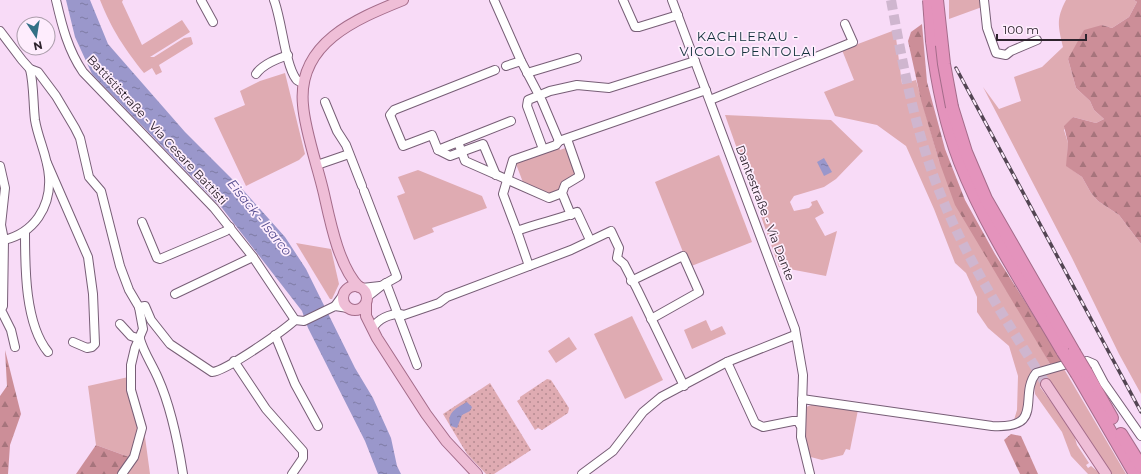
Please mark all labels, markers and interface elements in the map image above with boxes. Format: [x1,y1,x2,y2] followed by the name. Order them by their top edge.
[16,16,56,56] north arrow
[997,16,1086,42] scale bar
[1003,22,1039,37] text: 100 m
[680,28,816,59] district label: KACHLERAU - VICOLO PENTOLAI
[32,38,44,54] text: N
[84,52,231,208] street label: Battististraße - Via Cesare Battisti
[733,143,798,283] street label: Dantestraße - Via Dante
[224,176,296,258] water label: Eisack - Isarco

